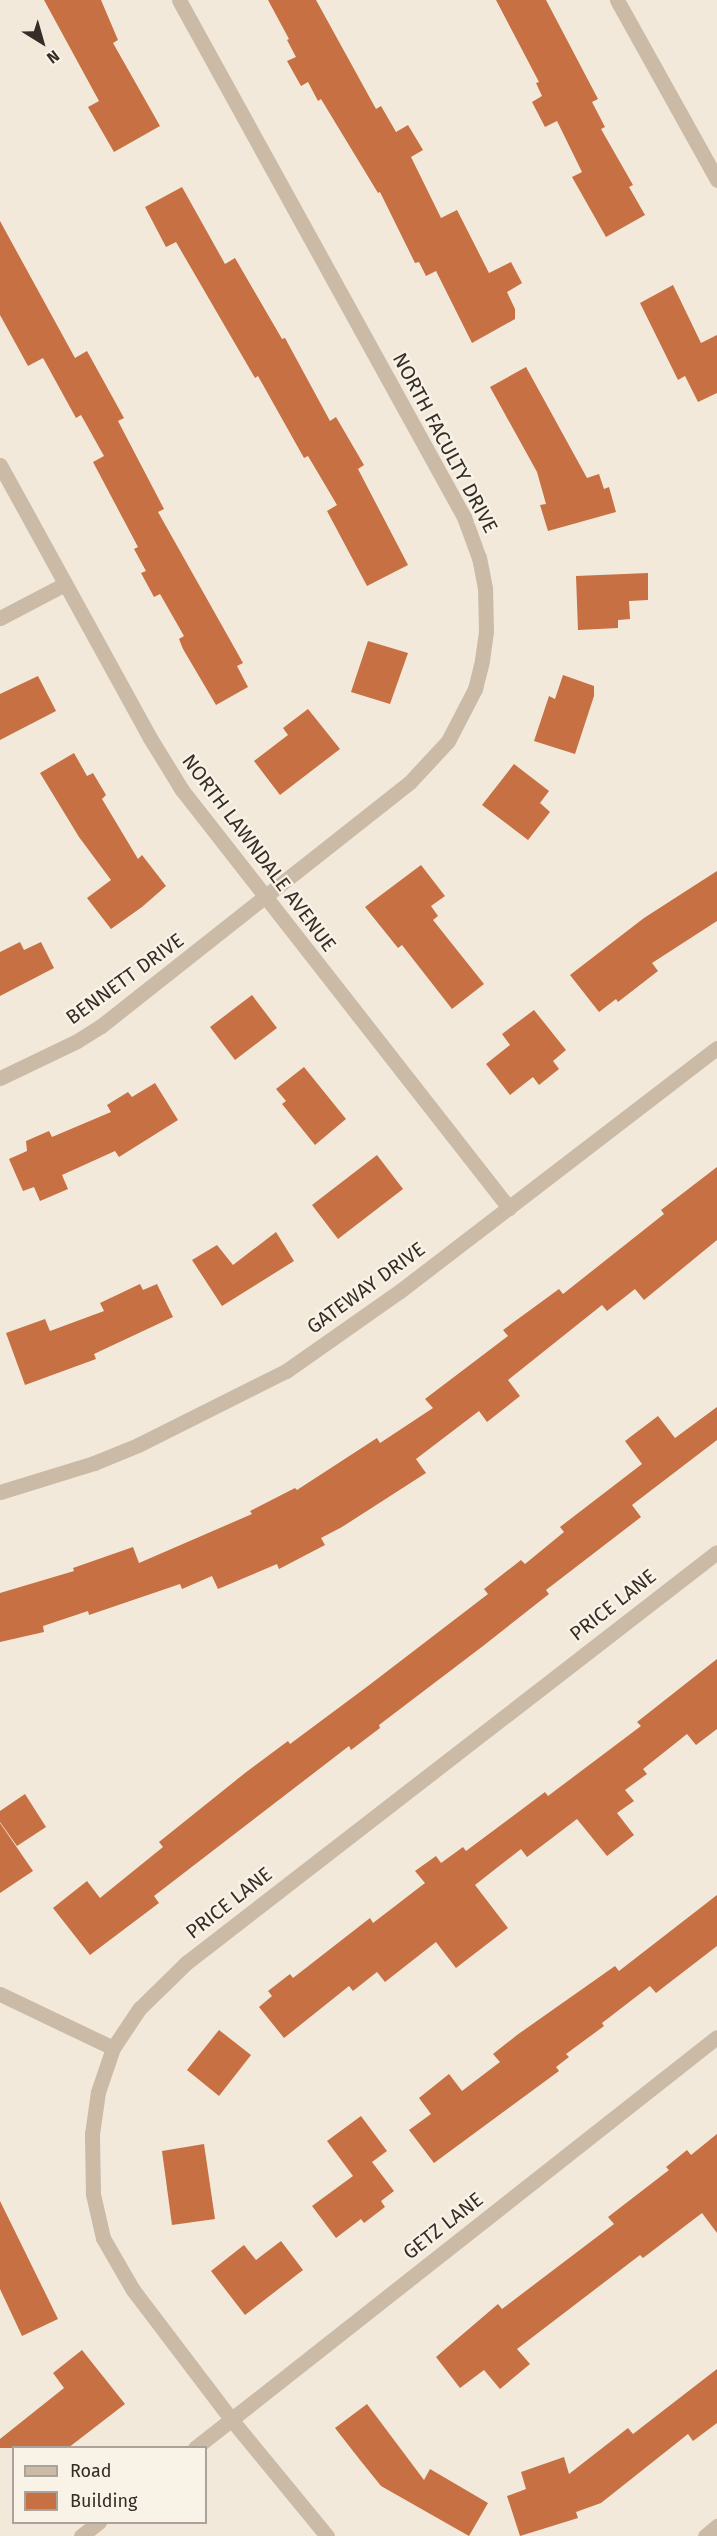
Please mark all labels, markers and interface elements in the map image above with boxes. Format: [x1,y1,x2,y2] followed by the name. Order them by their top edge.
[12,12,72,72] north arrow
[43,46,63,68] text: N
[387,349,503,537] street label: NORTH FACULTY DRIVE
[177,750,341,956] street label: NORTH LAWNDALE AVENUE
[61,928,189,1030] street label: BENNETT DRIVE
[302,1237,430,1339] street label: GATEWAY DRIVE
[565,1564,661,1646] street label: PRICE LANE
[181,1862,277,1944] street label: PRICE LANE
[398,2187,488,2265] street label: GETZ LANE
[12,2446,207,2524] legend
[70,2460,112,2482] text: Road
[70,2490,137,2512] text: Building

